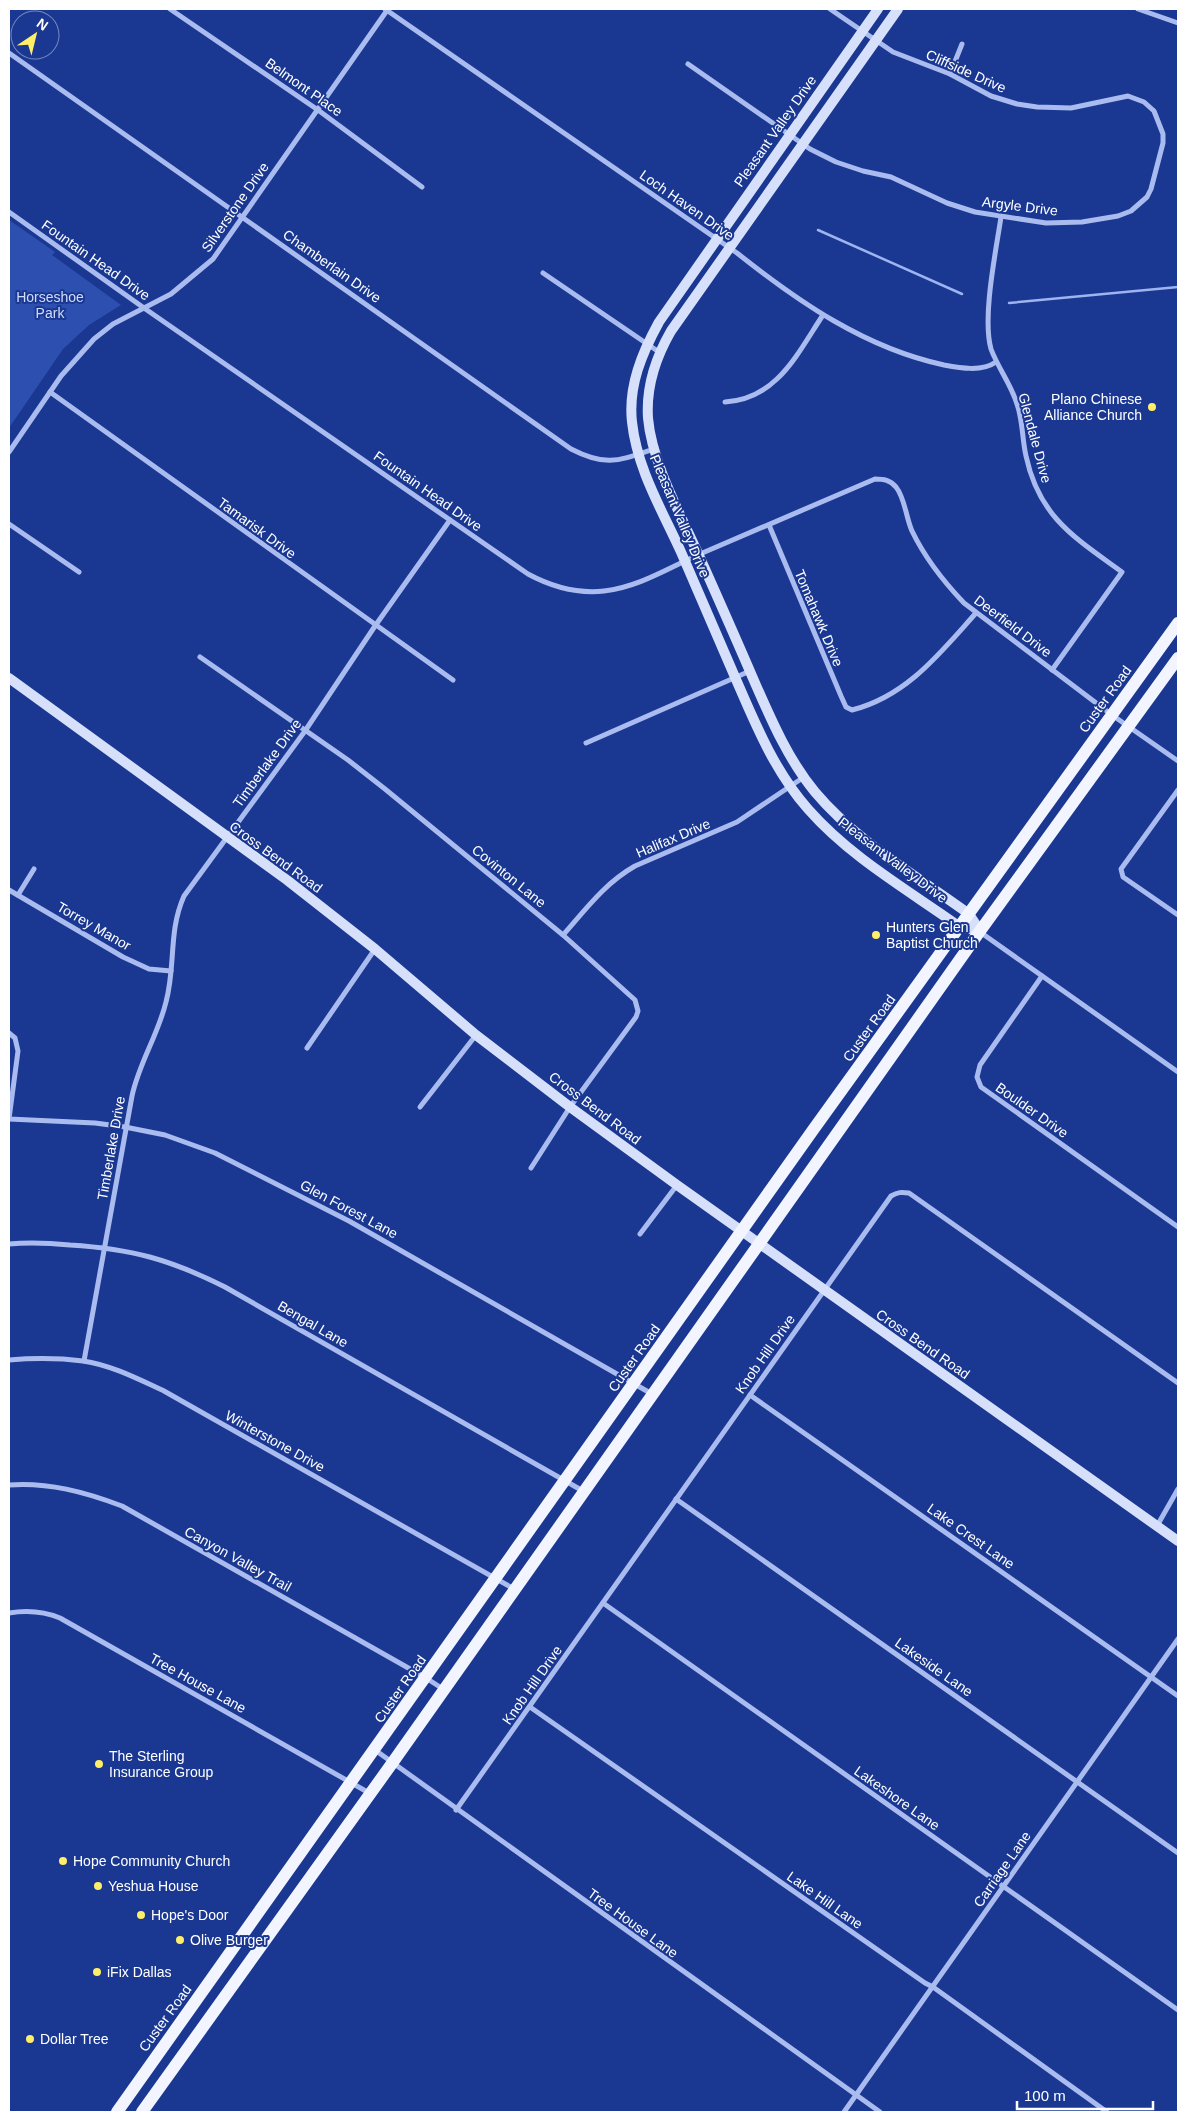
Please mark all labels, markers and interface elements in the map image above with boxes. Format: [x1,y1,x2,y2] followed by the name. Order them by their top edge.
[10,10,60,60] north arrow
[34,15,51,34] text: N
[923,46,1009,96] street label: Cliffside Drive
[262,55,346,120] street label: Belmont Place
[731,72,820,190] street label: Pleasant Valley Drive
[198,159,272,255] street label: Silverstone Drive
[637,167,737,244] street label: Loch Haven Drive
[981,193,1059,219] street label: Argyle Drive
[39,217,153,303] street label: Fountain Head Drive
[280,226,384,306] street label: Chamberlain Drive
[16,289,84,321] park label: Horseshoe Park
[1015,391,1055,485] street label: Glendale Drive
[1044,391,1142,423] place label: Plano Chinese Alliance Church
[1146,401,1158,413] marker: Plano Chinese Alliance Church
[371,448,485,534] street label: Fountain Head Drive
[647,452,713,580] street label: Pleasant Valley Drive
[215,494,299,562] street label: Tamarisk Drive
[791,567,847,669] street label: Tomahawk Drive
[971,592,1055,660] street label: Deerfield Drive
[1075,663,1135,735] street label: Custer Road
[230,716,305,810] street label: Timberlake Drive
[835,814,951,906] street label: Pleasant Valley Drive
[633,815,713,861] street label: Halifax Drive
[227,818,325,896] street label: Cross Bend Road
[469,841,549,911] street label: Covinton Lane
[54,898,134,954] street label: Torrey Manor
[886,919,978,951] place label: Hunters Glen Baptist Church
[870,929,882,941] marker: Hunters Glen Baptist Church
[839,992,899,1064] street label: Custer Road
[546,1068,644,1148] street label: Cross Bend Road
[993,1079,1071,1141] street label: Boulder Drive
[94,1095,128,1201] street label: Timberlake Drive
[297,1177,401,1242] street label: Glen Forest Lane
[275,1297,351,1351] street label: Bengal Lane
[873,1306,973,1382] street label: Cross Bend Road
[732,1311,798,1397] street label: Knob Hill Drive
[605,1321,663,1395] street label: Custer Road
[222,1407,328,1475] street label: Winterstone Drive
[924,1500,1018,1572] street label: Lake Crest Lane
[182,1523,294,1595] street label: Canyon Valley Trail
[892,1634,976,1700] street label: Lakeside Lane
[499,1642,565,1728] street label: Knob Hill Drive
[147,1650,249,1716] street label: Tree House Lane
[371,1652,429,1726] street label: Custer Road
[109,1748,213,1780] place label: The Sterling Insurance Group
[93,1758,105,1770] marker: The Sterling Insurance Group
[851,1763,943,1833] street label: Lakeshore Lane
[970,1828,1034,1910] street label: Carriage Lane
[73,1853,230,1869] place label: Hope Community Church
[57,1855,69,1867] marker: Hope Community Church
[784,1868,866,1932] street label: Lake Hill Lane
[108,1878,199,1894] place label: Yeshua House
[92,1880,104,1892] marker: Yeshua House
[585,1885,681,1961] street label: Tree House Lane
[151,1907,229,1923] place label: Hope's Door
[135,1909,147,1921] marker: Hope's Door
[190,1932,268,1948] place label: Olive Burger
[174,1934,186,1946] marker: Olive Burger
[107,1964,172,1980] place label: iFix Dallas
[91,1966,103,1978] marker: iFix Dallas
[135,1982,195,2054] street label: Custer Road
[40,2031,109,2047] place label: Dollar Tree
[24,2033,36,2045] marker: Dollar Tree
[1017,2078,1153,2110] scale bar
[1024,2087,1066,2104] text: 100 m

